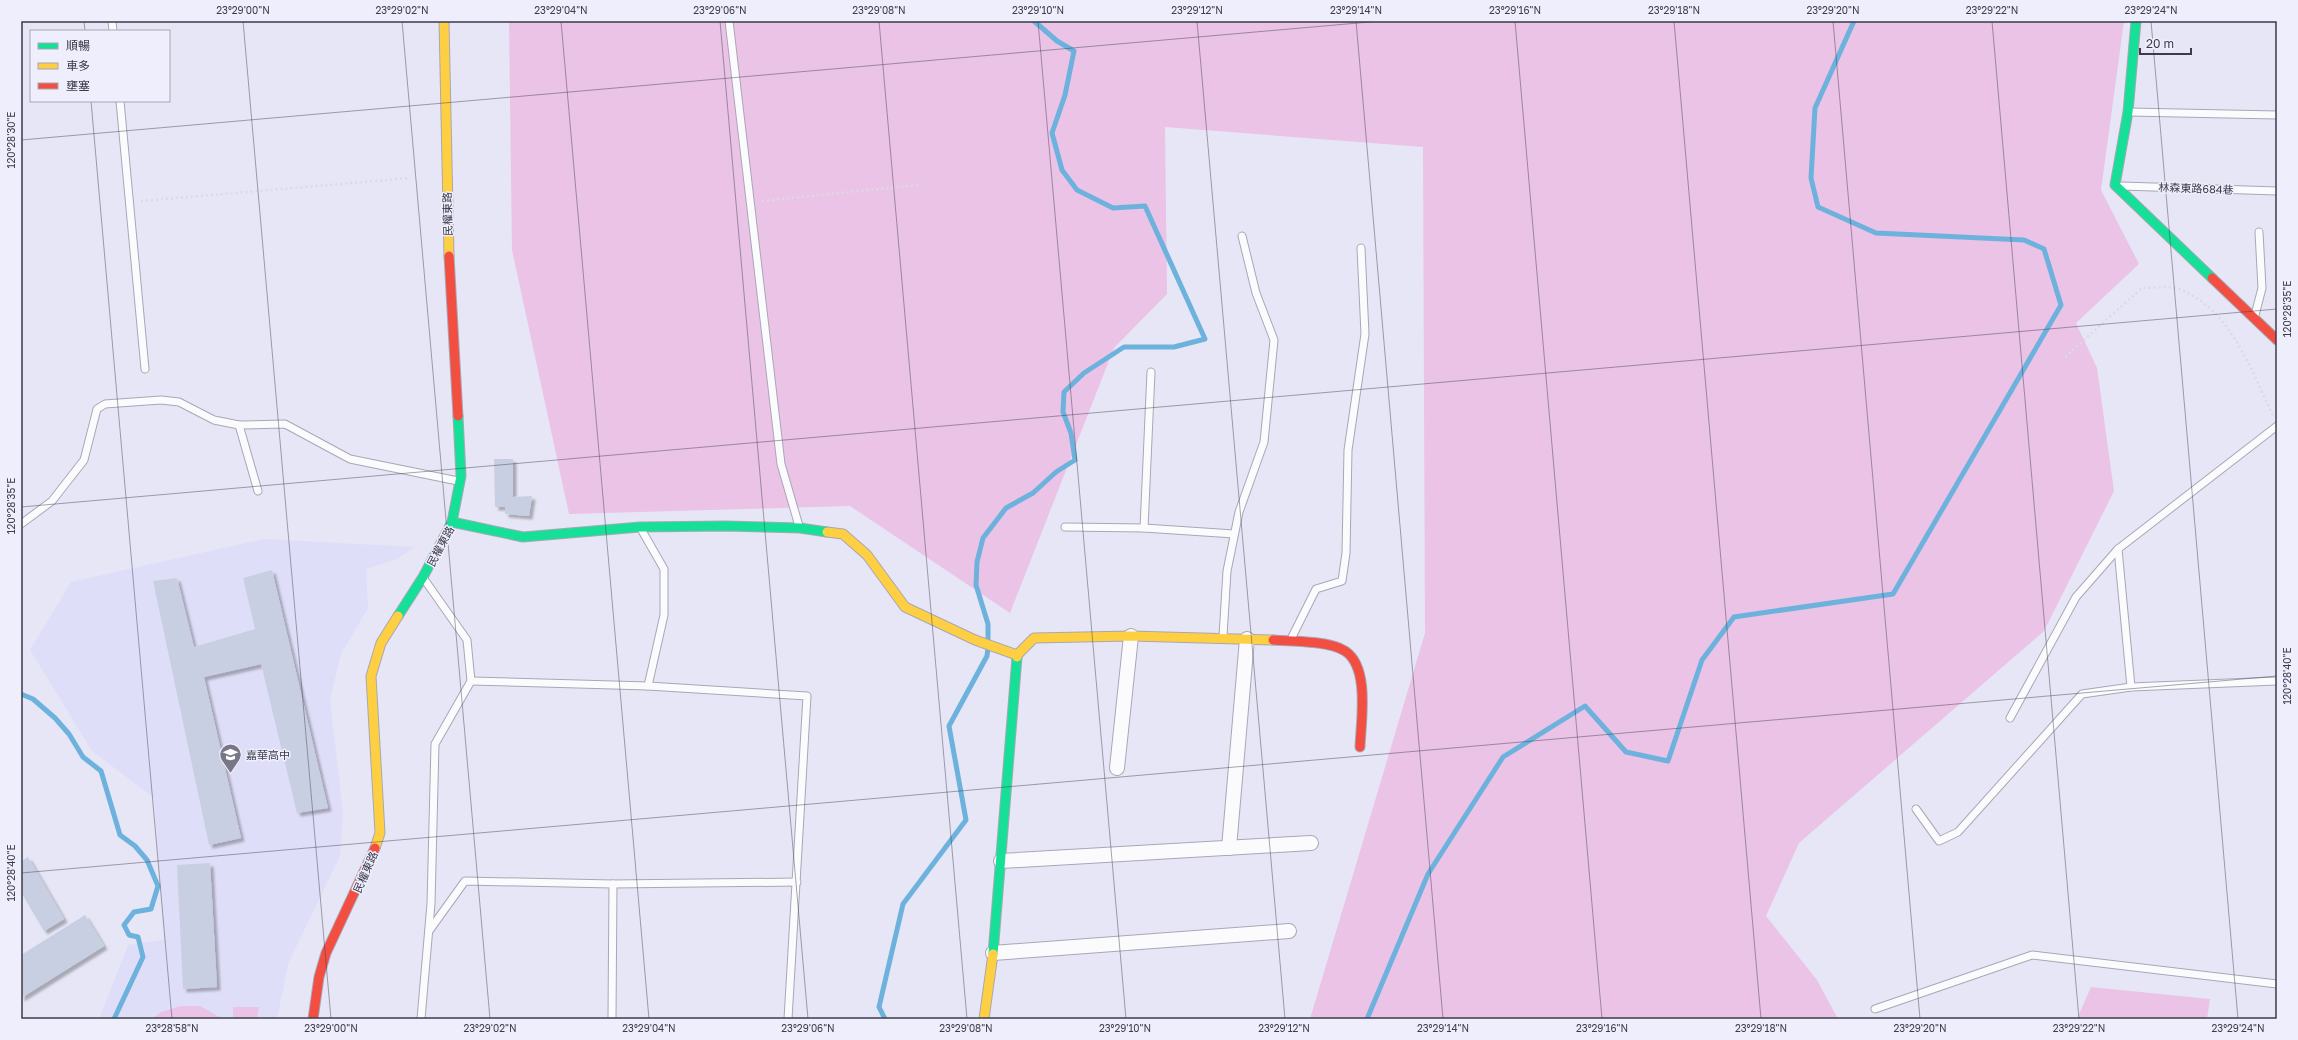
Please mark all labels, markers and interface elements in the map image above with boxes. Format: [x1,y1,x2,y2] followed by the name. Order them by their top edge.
[216,4,270,16] text: 23°29'00"N
[375,4,429,16] text: 23°29'02"N
[534,4,588,16] text: 23°29'04"N
[693,4,747,16] text: 23°29'06"N
[852,4,906,16] text: 23°29'08"N
[1012,4,1064,16] text: 23°29'10"N
[1171,4,1223,16] text: 23°29'12"N
[1330,4,1382,16] text: 23°29'14"N
[1489,4,1541,16] text: 23°29'16"N
[1648,4,1700,16] text: 23°29'18"N
[1806,4,1860,16] text: 23°29'20"N
[1966,4,2018,16] text: 23°29'22"N
[2125,4,2178,16] text: 23°29'24"N
[30,30,170,102] legend
[2140,30,2191,56] scale bar
[2146,36,2174,51] text: 20 m
[66,38,90,53] text: 順暢
[66,58,90,73] text: 車多
[66,78,90,93] text: 壅塞
[5,112,17,168] text: 120°28'30"E
[2158,180,2234,196] street label: 林森東路684巷
[440,192,454,236] street label: 民權東路
[2281,281,2293,337] text: 120°28'35"E
[5,478,17,534] text: 120°28'35"E
[424,524,456,568] street label: 民權東路
[2281,647,2293,705] text: 120°28'40"E
[218,741,244,774] school or university icon: 嘉華高中
[246,748,290,761] place label: 嘉華高中
[5,844,17,902] text: 120°28'40"E
[350,849,380,895] street label: 民權東路
[145,1022,199,1034] text: 23°28'58"N
[304,1022,358,1034] text: 23°29'00"N
[463,1022,517,1034] text: 23°29'02"N
[622,1022,676,1034] text: 23°29'04"N
[781,1022,835,1034] text: 23°29'06"N
[939,1022,993,1034] text: 23°29'08"N
[1099,1022,1151,1034] text: 23°29'10"N
[1258,1022,1310,1034] text: 23°29'12"N
[1417,1022,1469,1034] text: 23°29'14"N
[1576,1022,1628,1034] text: 23°29'16"N
[1735,1022,1787,1034] text: 23°29'18"N
[1893,1022,1947,1034] text: 23°29'20"N
[2053,1022,2105,1034] text: 23°29'22"N
[2212,1022,2265,1034] text: 23°29'24"N

